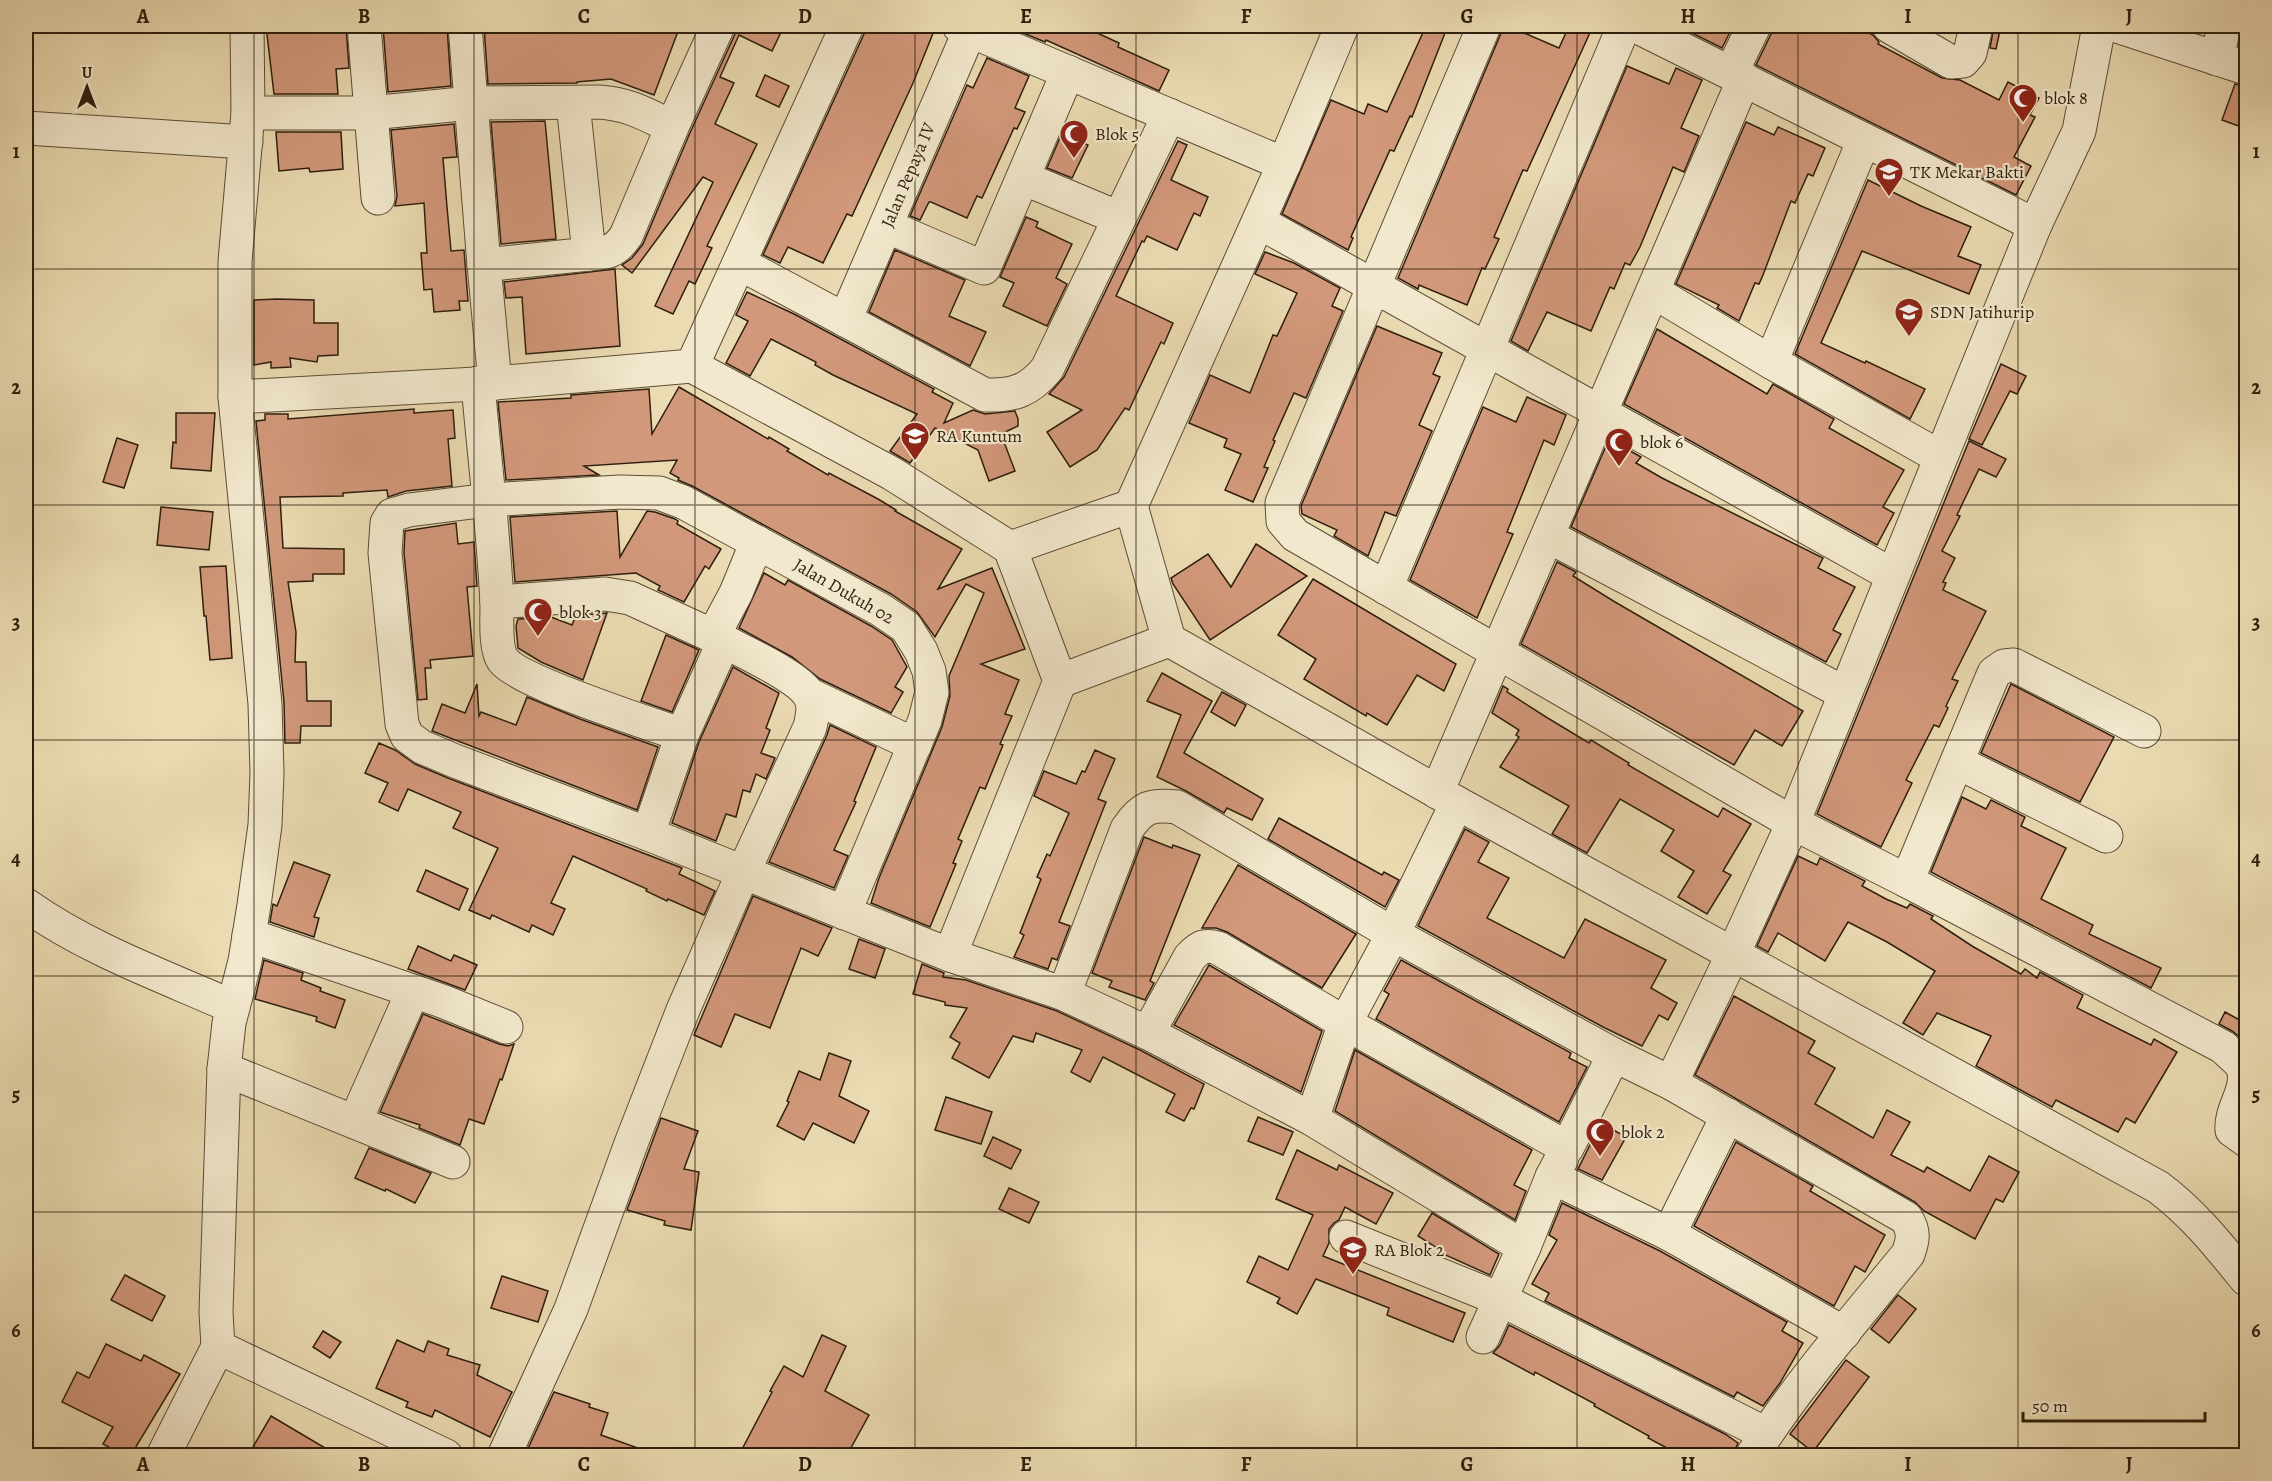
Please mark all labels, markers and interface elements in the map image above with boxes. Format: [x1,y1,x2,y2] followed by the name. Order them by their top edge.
[136,3,150,30] text: A
[358,3,370,30] text: B
[578,3,590,30] text: C
[798,3,812,30] text: D
[1020,3,1032,30] text: E
[1241,3,1252,30] text: F
[1460,3,1474,30] text: G
[1681,3,1696,30] text: H
[1904,3,1912,30] text: I
[2126,3,2133,30] text: J
[57,57,117,117] north arrow
[82,62,93,84] text: U
[2007,82,2039,124] mosque icon: blok 8
[2044,86,2088,110] place label: blok 8
[1058,118,1090,160] mosque icon: Blok 5
[875,119,941,231] street label: Jalan Pepaya IV
[1095,122,1139,146] place label: Blok 5
[12,138,20,165] text: 1
[2252,138,2260,165] text: 1
[1873,156,1905,198] school or university icon: TK Mekar Bakti
[1910,160,2024,184] place label: TK Mekar Bakti
[1893,296,1925,338] school or university icon: SDN Jatihurip
[1930,300,2034,324] place label: SDN Jatihurip
[11,374,21,401] text: 2
[2251,374,2261,401] text: 2
[899,420,931,462] school or university icon: RA Kuntum
[936,424,1022,448] place label: RA Kuntum
[1603,426,1635,468] mosque icon: blok 6
[1640,430,1683,454] place label: blok 6
[789,553,899,630] street label: Jalan Dukuh 02
[522,596,554,638] mosque icon: blok 3
[559,600,602,624] place label: blok 3
[12,609,20,636] text: 3
[2252,609,2260,636] text: 3
[11,845,21,872] text: 4
[2251,845,2261,872] text: 4
[12,1081,20,1108] text: 5
[2252,1081,2260,1108] text: 5
[1584,1116,1616,1158] mosque icon: blok 2
[1621,1120,1665,1144] place label: blok 2
[1337,1234,1369,1276] school or university icon: RA Blok 2
[1374,1238,1445,1262] place label: RA Blok 2
[11,1317,21,1344] text: 6
[2251,1317,2261,1344] text: 6
[2023,1385,2204,1423] scale bar
[2032,1394,2068,1418] text: 50 m
[136,1451,150,1478] text: A
[358,1451,370,1478] text: B
[578,1451,590,1478] text: C
[798,1451,812,1478] text: D
[1020,1451,1032,1478] text: E
[1241,1451,1252,1478] text: F
[1460,1451,1474,1478] text: G
[1681,1451,1696,1478] text: H
[1904,1451,1912,1478] text: I
[2126,1451,2133,1478] text: J

